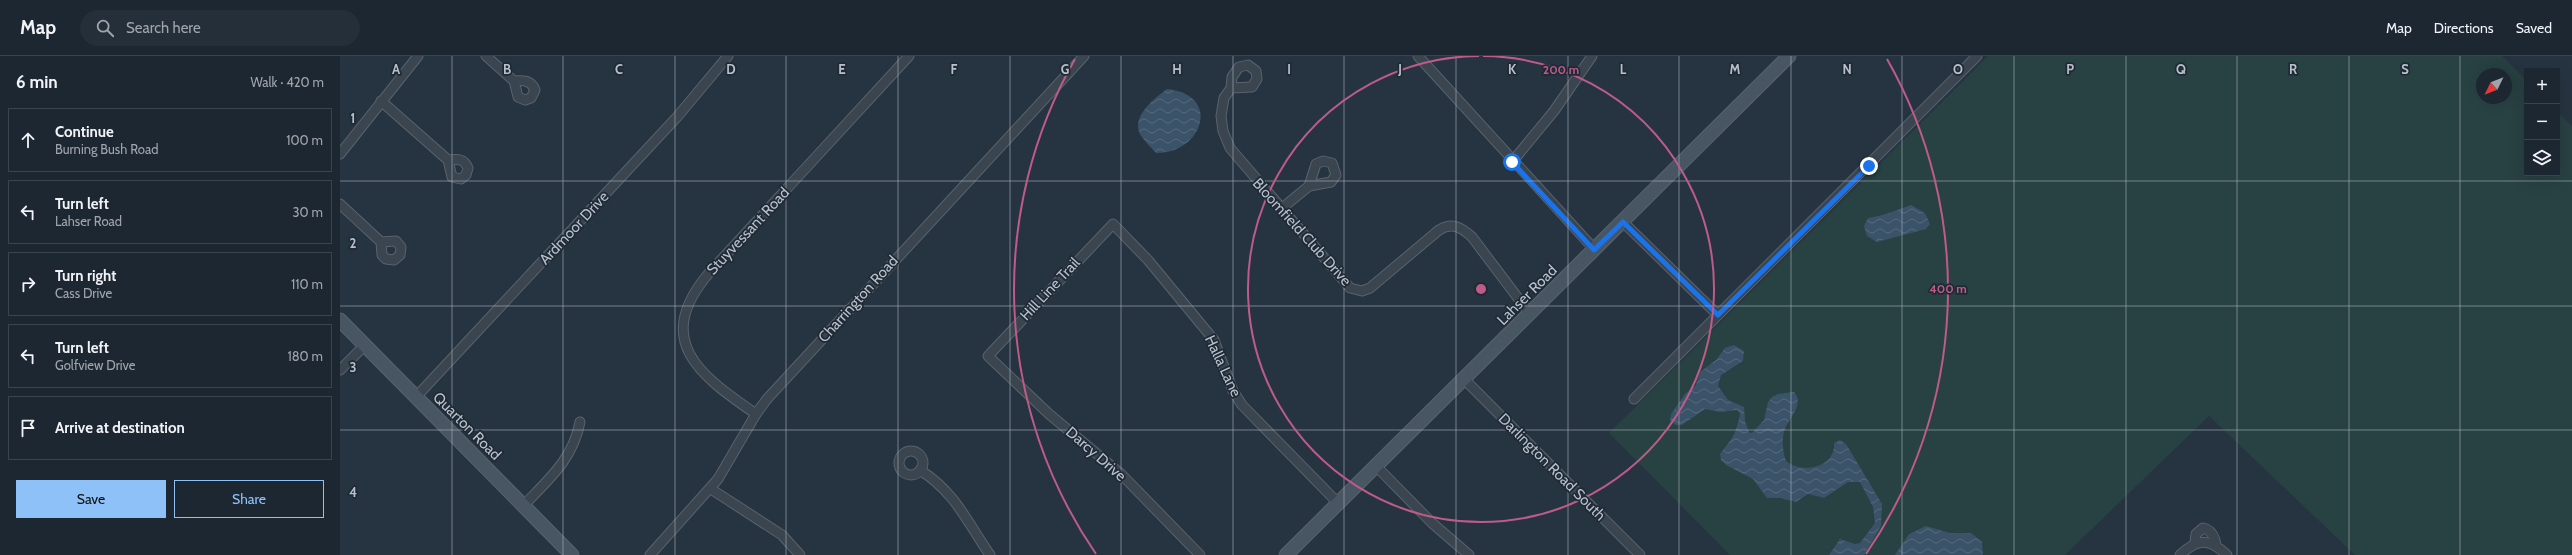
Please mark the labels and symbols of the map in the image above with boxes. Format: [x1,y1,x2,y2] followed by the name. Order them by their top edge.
[392,61,401,77] text: A
[503,61,511,77] text: B
[615,61,623,77] text: C
[726,61,736,77] text: D
[838,61,846,77] text: E
[951,61,958,77] text: F
[1061,61,1070,77] text: G
[1172,61,1182,77] text: H
[1287,61,1291,77] text: I
[1397,61,1402,77] text: J
[1508,61,1517,77] text: K
[1620,61,1627,77] text: L
[1730,61,1741,77] text: M
[1842,61,1852,77] text: N
[1953,61,1963,77] text: O
[2066,61,2074,77] text: P
[2176,61,2186,77] text: Q
[2289,61,2297,77] text: R
[2401,61,2409,77] text: S
[1543,62,1579,77] text: 200 m
[2476,68,2512,104] north arrow
[351,110,355,126] text: 1
[1503,153,1521,171] route start
[1860,157,1878,175] route end
[1249,174,1355,290] street label: Bloomfield Club Drive
[703,184,793,278] street label: Stuyvessant Road
[536,187,613,268] street label: Ardmoor Drive
[350,235,357,251] text: 2
[814,252,902,346] street label: Charrington Road
[1016,253,1084,324] street label: Hill Line Trail
[1493,261,1561,329] street label: Lahser Road
[1929,281,1967,296] text: 400 m
[1474,282,1488,296] centre of rings
[1201,332,1245,400] street label: Halla Lane
[349,359,357,375] text: 3
[429,388,505,464] street label: Quarton Road
[1495,410,1609,524] street label: Darlington Road South
[1062,423,1130,485] street label: Darcy Drive
[349,484,357,500] text: 4

